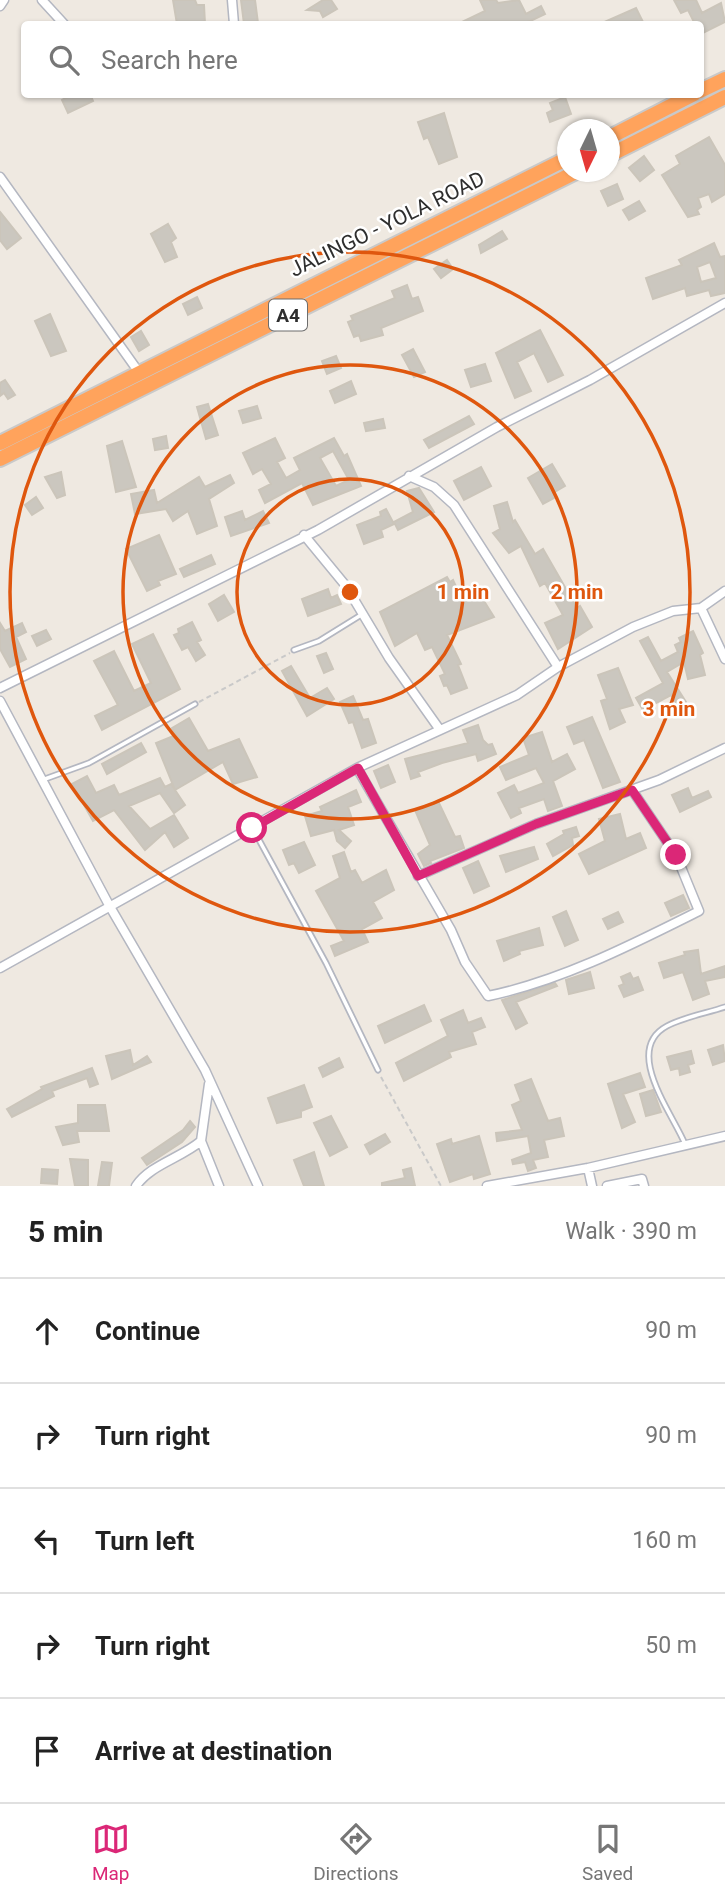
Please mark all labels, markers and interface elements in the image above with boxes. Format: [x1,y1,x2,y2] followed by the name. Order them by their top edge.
[21,21,704,98] search box
[45,41,83,79] icon: search
[101,45,238,75] text: Search here
[557,119,620,182] north arrow
[286,166,488,282] street label: JALINGO - YOLA ROAD
[269,300,307,330] road number: A4
[338,580,362,604] centre of rings
[437,580,489,604] text: 1 min
[551,580,603,604] text: 2 min
[643,697,695,721] text: 3 min
[236,812,267,843] route start
[660,839,691,870] route end
[28,1214,103,1249] text: 5 min
[565,1218,697,1245] text: Walk · 390 m
[28,1312,66,1350] icon: ahead
[95,1316,200,1346] text: Continue
[645,1317,697,1344] text: 90 m
[28,1417,66,1455] icon: right
[95,1421,210,1451] text: Turn right
[645,1422,697,1449] text: 90 m
[28,1522,66,1560] icon: left
[95,1526,194,1556] text: Turn left
[632,1527,697,1554] text: 160 m
[28,1627,66,1665] icon: right
[95,1631,210,1661] text: Turn right
[645,1632,697,1659] text: 50 m
[28,1732,66,1770] icon: arrive
[95,1736,332,1766] text: Arrive at destination
[92,1820,130,1885] tab: Map
[313,1820,398,1885] tab: Directions
[582,1820,633,1885] tab: Saved

